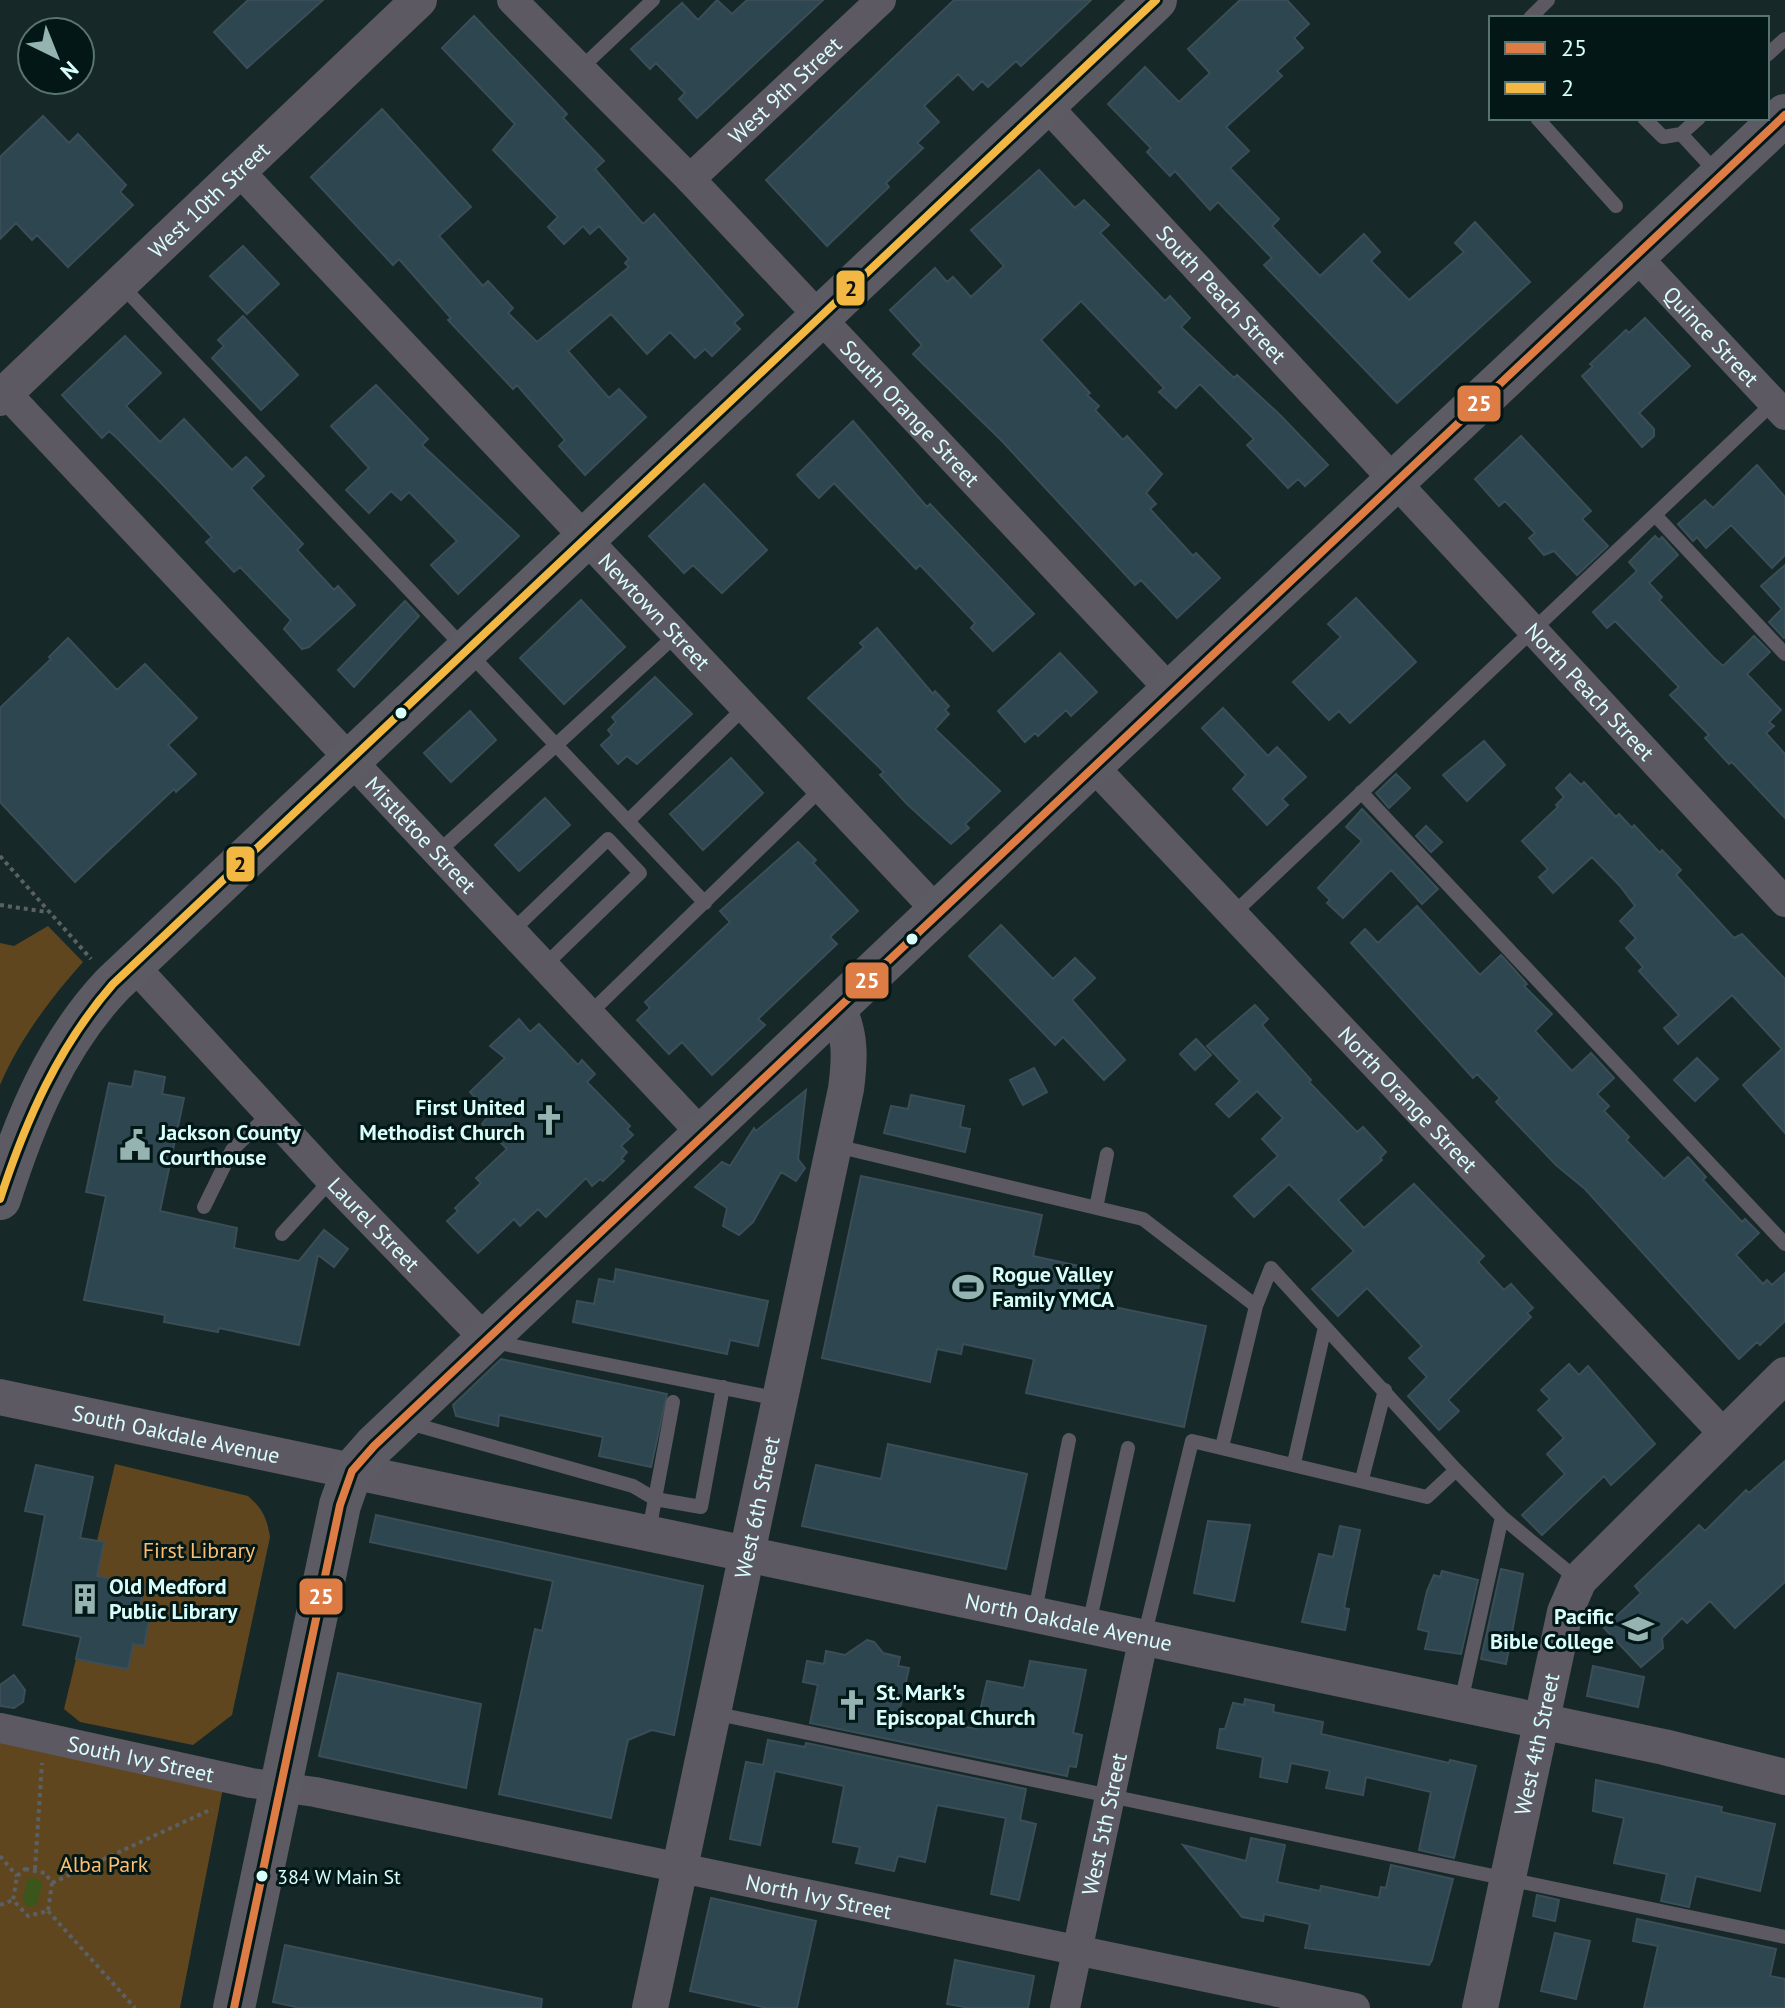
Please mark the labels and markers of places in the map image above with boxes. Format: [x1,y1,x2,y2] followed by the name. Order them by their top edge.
[393,705,409,721] unlabelled marker
[904,931,920,947] unlabelled marker
[359,1093,525,1146] place label: First United Methodist Church
[532,1103,566,1137] church icon: First United Methodist Church
[158,1118,301,1171] place label: Jackson County Courthouse
[118,1128,152,1162] public building icon: Jackson County Courthouse
[992,1260,1115,1313] place label: Rogue Valley Family YMCA
[951,1270,985,1304] sports icon: Rogue Valley Family YMCA
[109,1572,238,1625] place label: Old Medford Public Library
[68,1582,102,1616] building icon: Old Medford Public Library
[1490,1602,1614,1655] place label: Pacific Bible College
[1621,1612,1655,1646] school or university icon: Pacific Bible College
[876,1678,1035,1731] place label: St. Mark's Episcopal Church
[835,1688,869,1722] church icon: St. Mark's Episcopal Church
[277,1864,401,1890] place label: 384 W Main St
[254,1868,270,1884] marker: 384 W Main St

